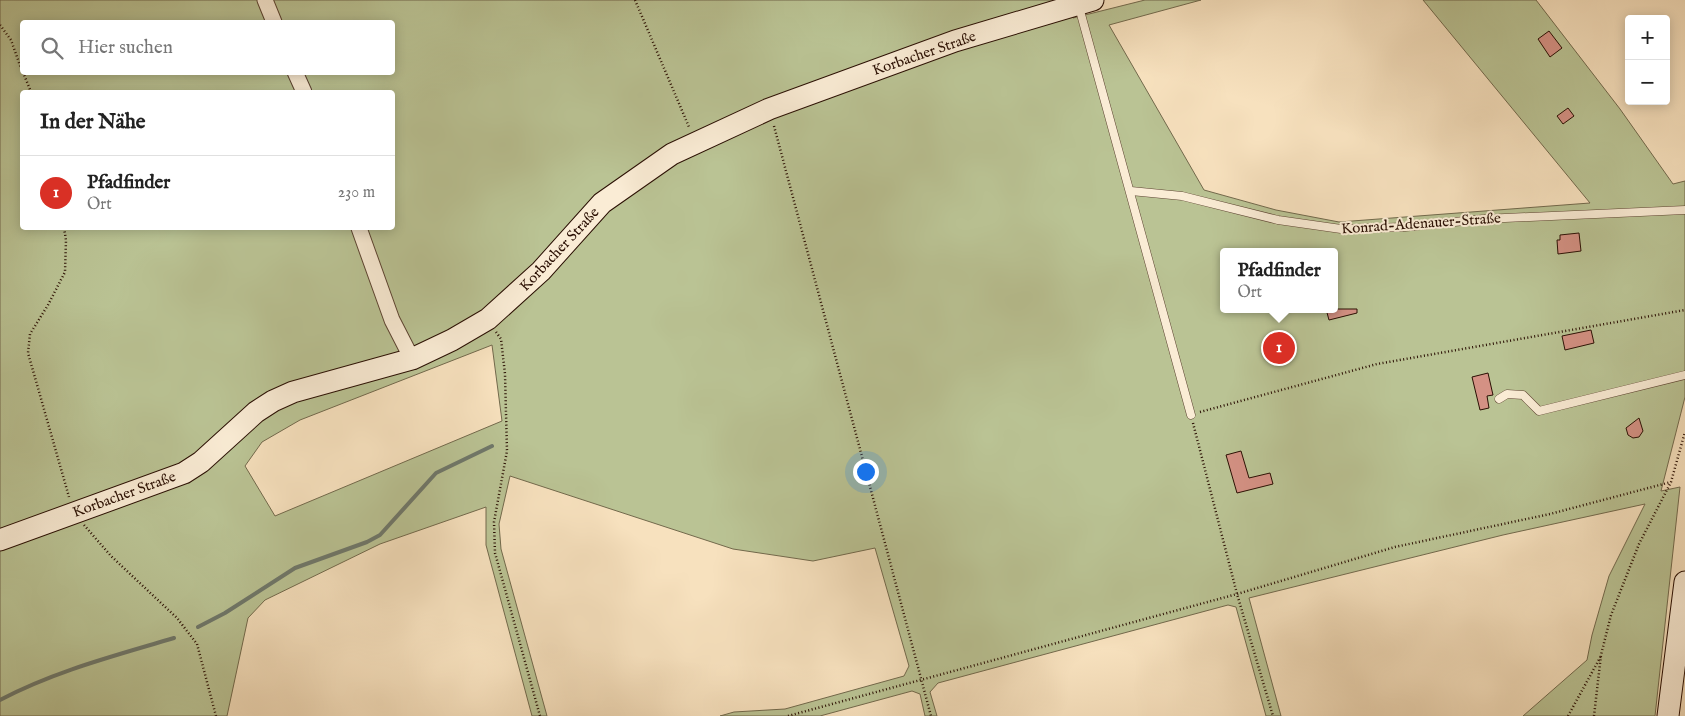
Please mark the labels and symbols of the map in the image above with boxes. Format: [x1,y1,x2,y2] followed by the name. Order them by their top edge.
[870,27,979,80] street label: Korbacher Straße
[515,203,603,295] street label: Korbacher Straße
[1341,208,1502,239] street label: Konrad-Adenauer-Straße
[1263,329,1295,367] pin: 1
[853,459,879,485] your location
[70,467,178,522] street label: Korbacher Straße

